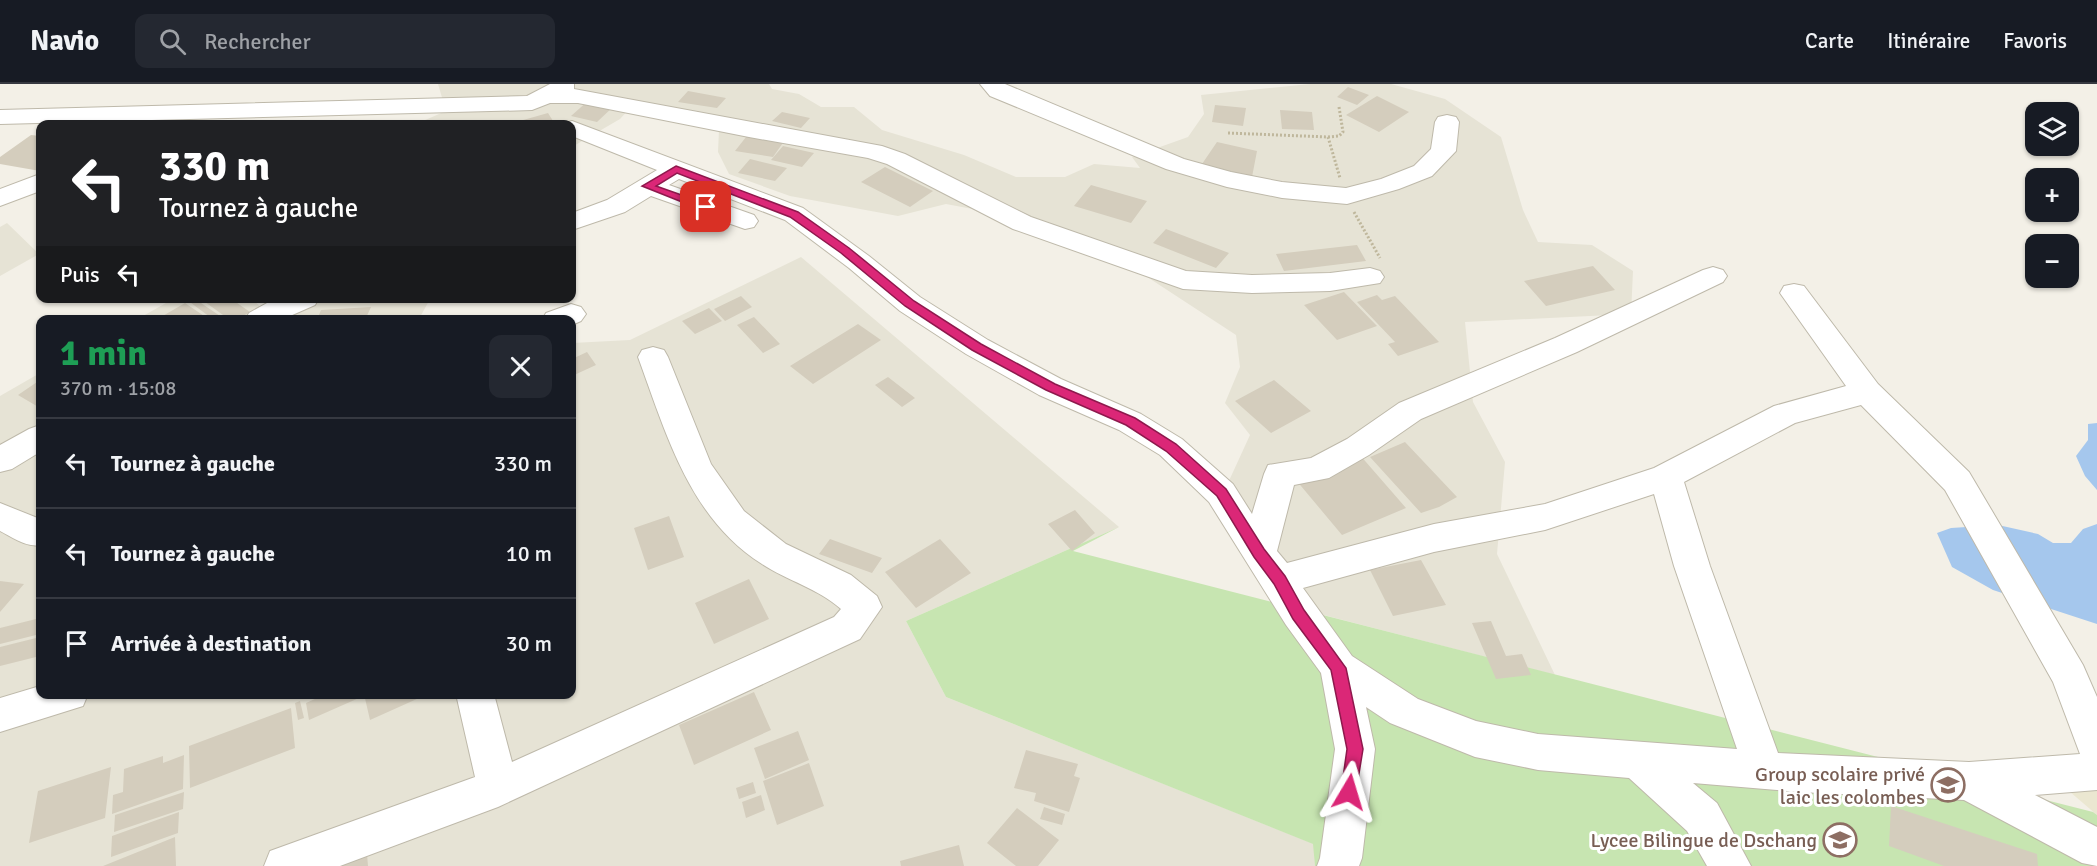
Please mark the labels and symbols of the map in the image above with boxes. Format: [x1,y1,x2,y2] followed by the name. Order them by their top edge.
[680,181,731,232] pin
[1317,760,1381,824] position arrow
[1755,762,1925,810] place label: Group scolaire privé laic les colombes
[1930,767,1966,803] school or university icon: Group scolaire privé laic les colombes
[1822,822,1858,858] school or university icon: Lycee Bilingue de Dschang
[1591,828,1817,853] place label: Lycee Bilingue de Dschang

